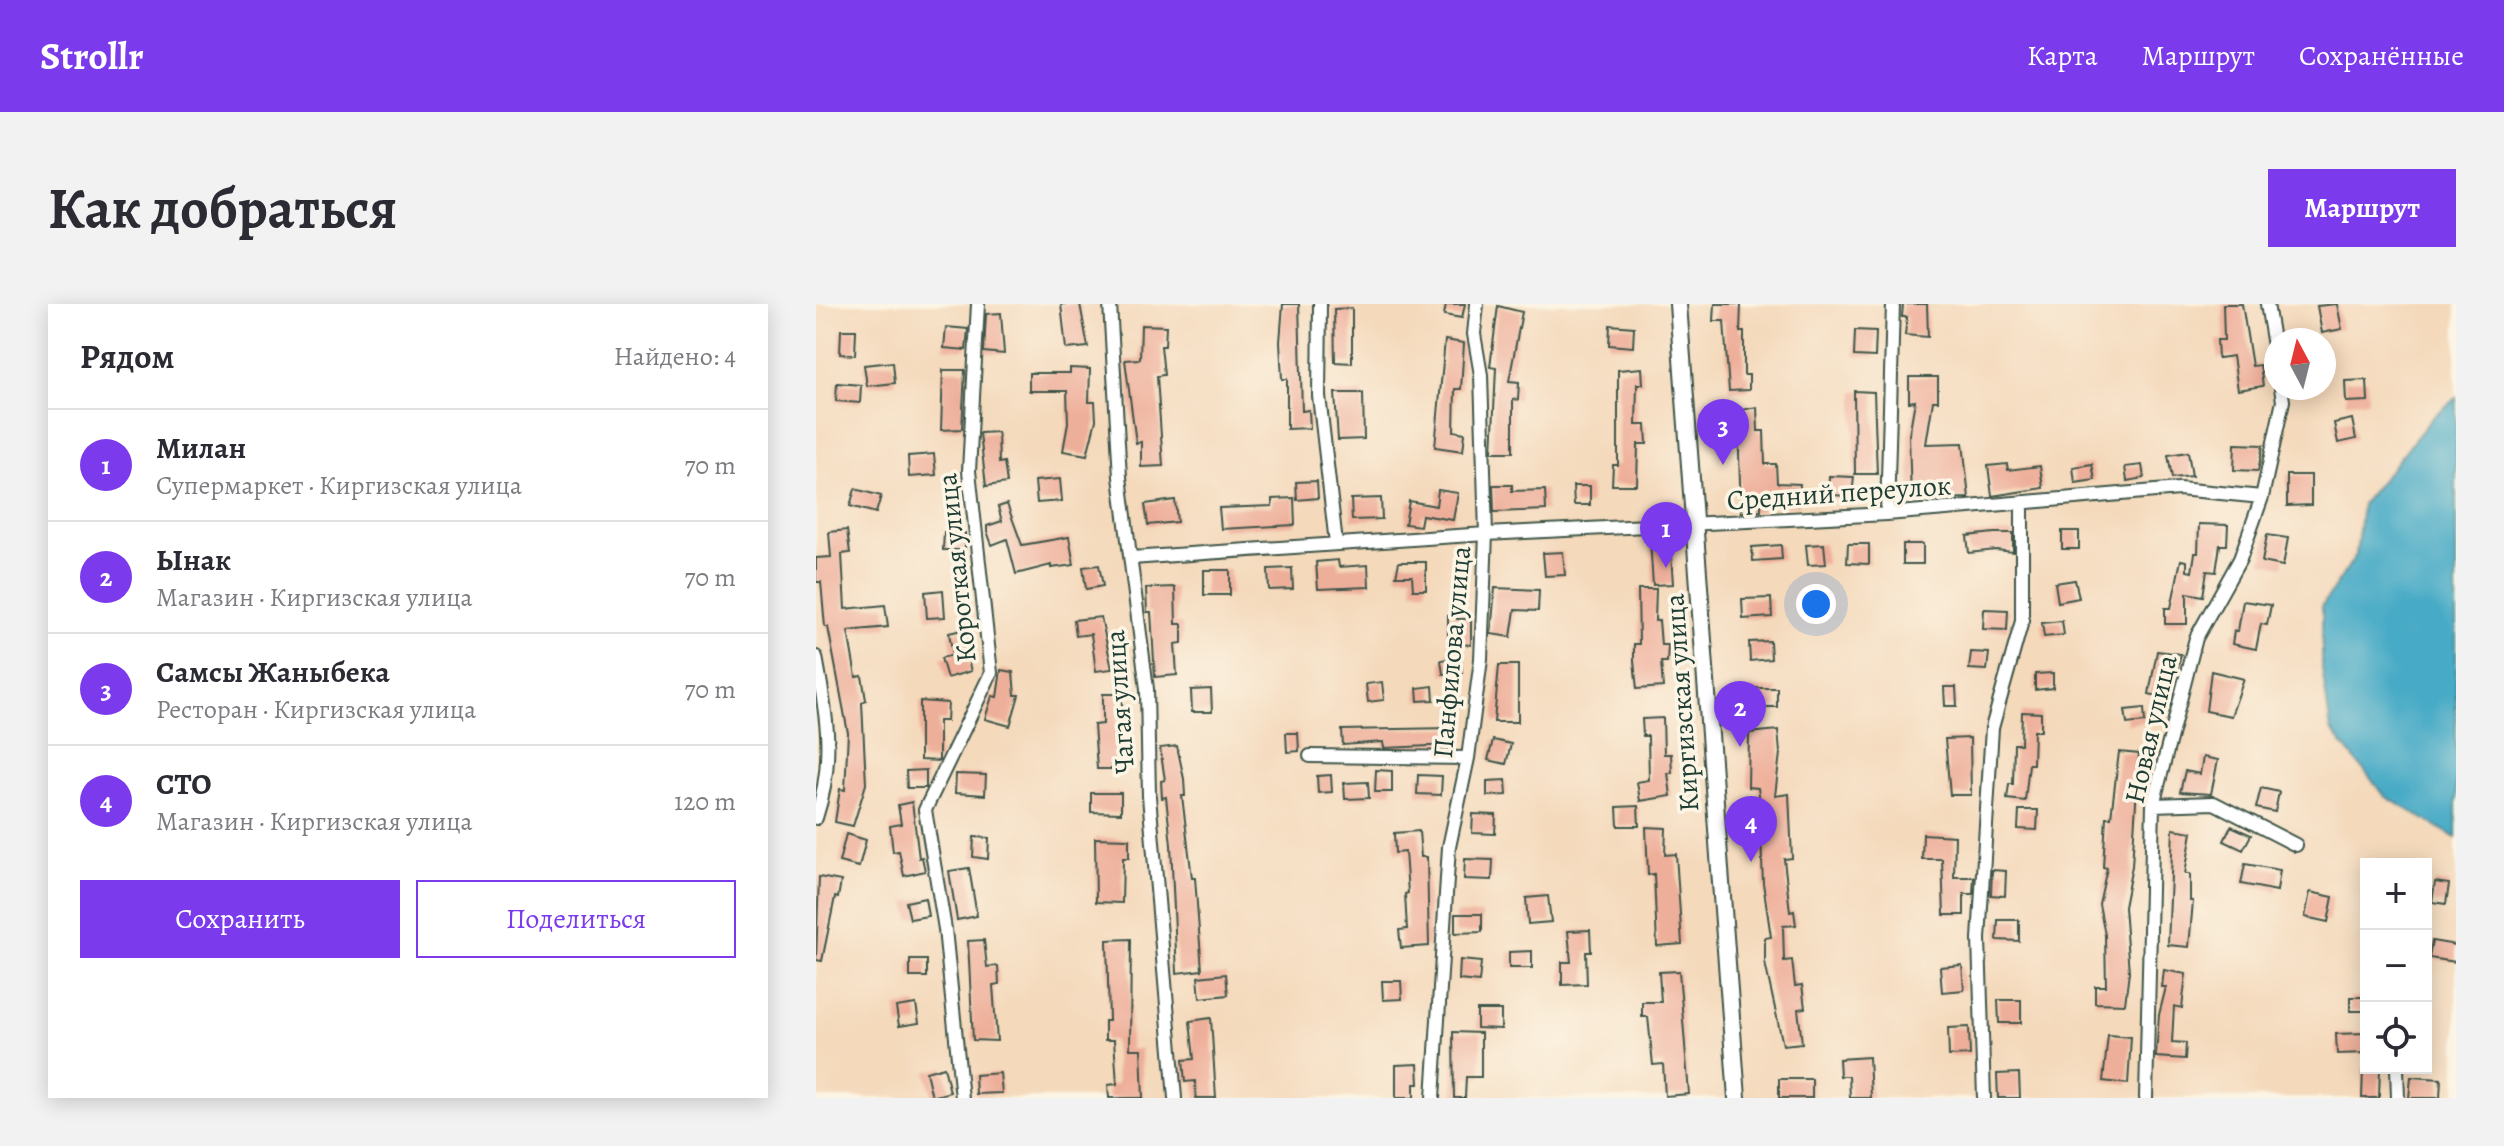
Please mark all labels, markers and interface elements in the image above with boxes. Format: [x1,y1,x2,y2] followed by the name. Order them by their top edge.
[40,30,144,82] text: Strollr
[2027,37,2098,75] text: Карта
[2142,37,2255,75] text: Маршрут
[2299,37,2464,75] text: Сохранённые
[2268,169,2456,247] button: Маршрут
[48,170,397,246] text: Как добраться
[2264,328,2336,400] north arrow
[80,333,174,380] text: Рядом
[614,339,736,374] text: Найдено: 4
[1697,399,1749,465] pin: 3
[156,428,246,468] text: Милан
[101,448,111,483] text: 1
[684,448,736,483] text: 70 m
[1726,466,1953,520] street label: Средний переулок
[156,468,522,503] text: Супермаркет · Киргизская улица
[928,471,986,664] street label: Короткая улица
[1640,502,1692,568] pin: 1
[156,540,231,580] text: Ынак
[1424,544,1480,760] street label: Панфилова улица
[100,560,112,595] text: 2
[684,560,736,595] text: 70 m
[156,580,473,615] text: Магазин · Киргизская улица
[1796,584,1836,624] your location
[1655,592,1709,813] street label: Киргизская улица
[1096,629,1144,775] street label: Чагая улица
[2115,651,2187,807] street label: Новая улица
[156,652,390,692] text: Самсы Жаныбека
[100,672,112,707] text: 3
[684,672,736,707] text: 70 m
[1714,681,1766,747] pin: 2
[156,692,476,727] text: Ресторан · Киргизская улица
[156,764,212,804] text: СТО
[100,784,112,819] text: 4
[674,784,736,819] text: 120 m
[1725,796,1777,862] pin: 4
[156,804,473,839] text: Магазин · Киргизская улица
[2360,858,2432,1074] map controls
[2360,858,2432,930] button: +
[80,880,400,958] button: Сохранить
[416,880,736,958] button: Поделиться
[2360,930,2432,1002] button: −
[2360,1002,2432,1074] button: locate

